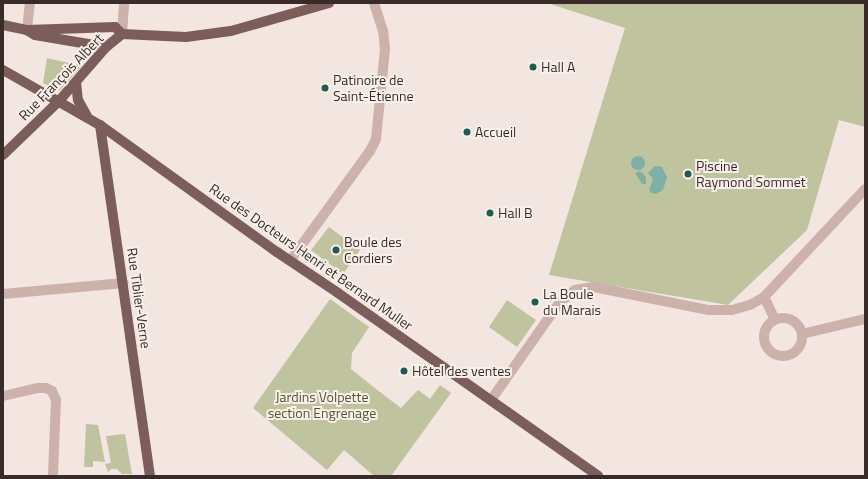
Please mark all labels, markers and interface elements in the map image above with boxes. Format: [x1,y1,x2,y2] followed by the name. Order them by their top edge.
[15,30,107,124] street label: Rue François Albert
[541,59,575,75] place label: Hall A
[528,62,538,72] marker: Hall A
[333,72,414,104] place label: Patinoire de Saint-Étienne
[320,83,330,93] marker: Patinoire de Saint-Étienne
[475,124,516,140] place label: Accueil
[462,127,472,137] marker: Accueil
[696,158,806,190] place label: Piscine Raymond Sommet
[683,169,693,179] marker: Piscine Raymond Sommet
[206,180,416,334] street label: Rue des Docteurs Henri et Bernard Muller
[498,205,533,221] place label: Hall B
[485,208,495,218] marker: Hall B
[344,234,402,266] place label: Boule des Cordiers
[331,245,341,255] marker: Boule des Cordiers
[124,247,154,349] street label: Rue Tiblier-Verne
[543,286,601,318] place label: La Boule du Marais
[530,297,540,307] marker: La Boule du Marais
[412,363,511,379] place label: Hôtel des ventes
[399,366,409,376] marker: Hôtel des ventes
[268,389,376,422] park label: Jardins Volpette section Engrenage

